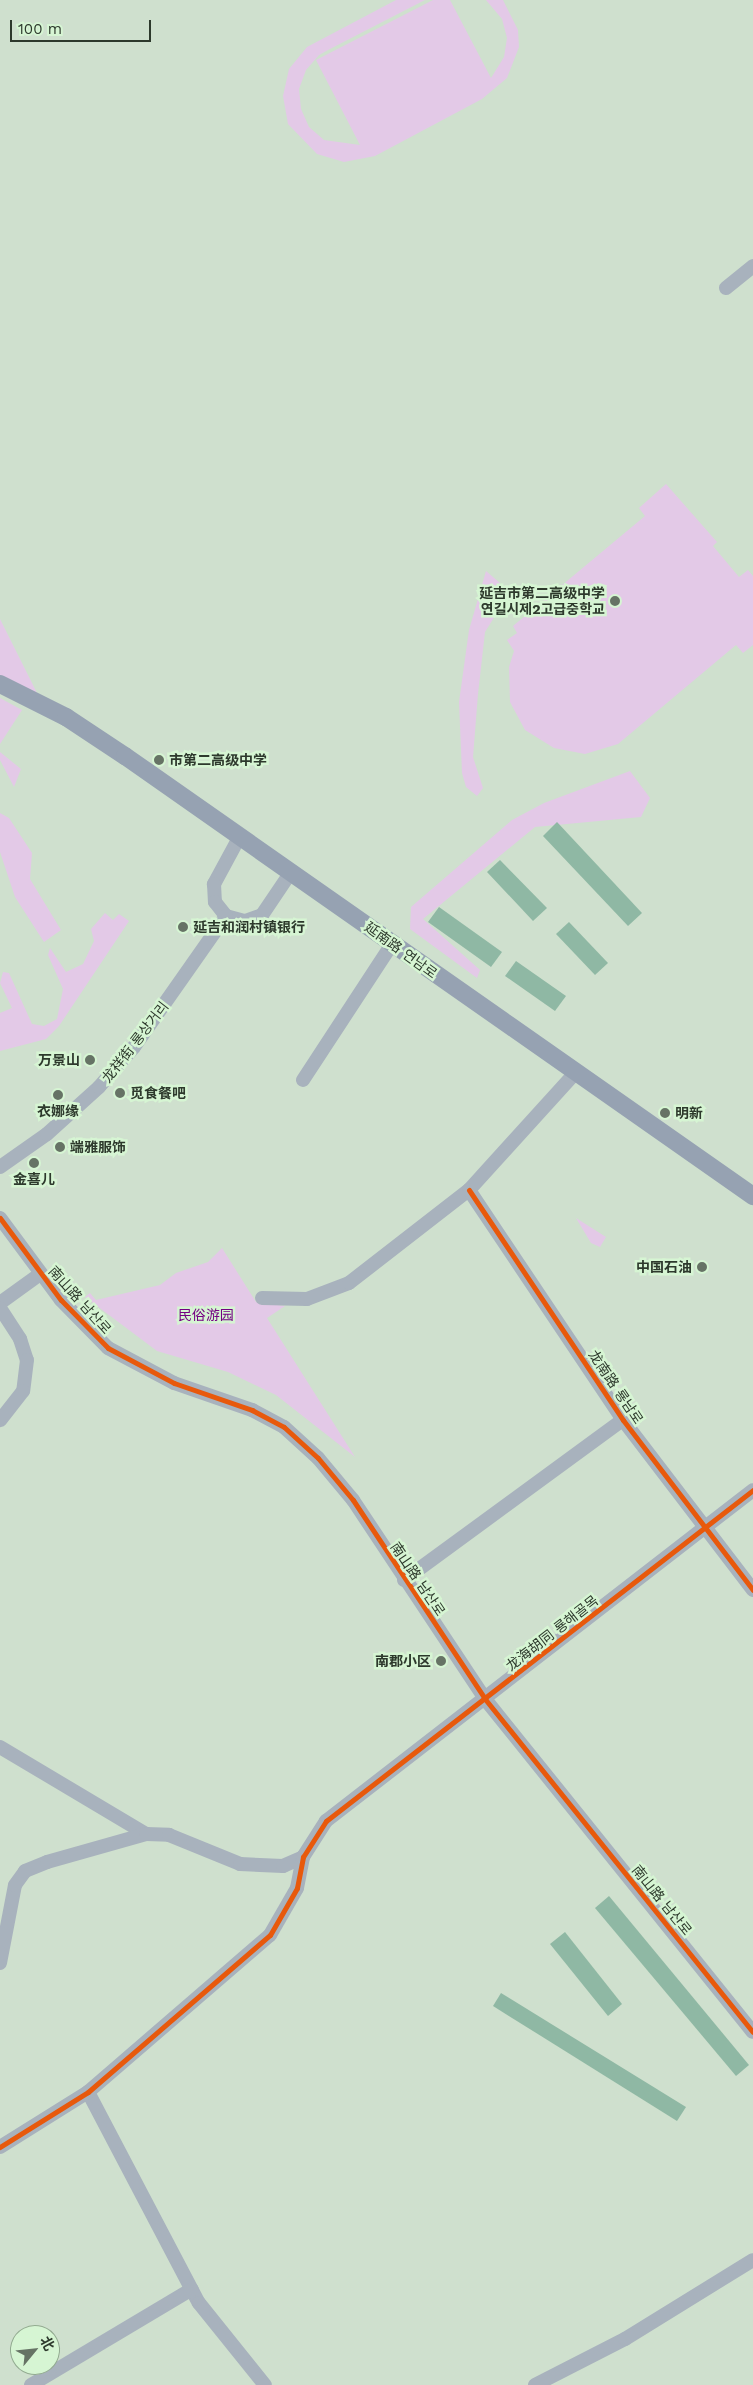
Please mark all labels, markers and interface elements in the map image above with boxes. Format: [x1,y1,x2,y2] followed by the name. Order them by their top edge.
[12,10,154,42] scale bar
[18,20,62,38] text: 100 m
[479,585,605,618] place label: 延吉市第二高级中学 연길시제2고급중학교
[609,595,621,607] marker: 延吉市第二高级中学 연길시제2고급중학교
[169,752,267,768] place label: 市第二高级中学
[153,754,165,766] marker: 市第二高级中学
[362,918,440,982] street label: 延南路 연남로
[193,919,305,935] place label: 延吉和润村镇银行
[177,921,189,933] marker: 延吉和润村镇银行
[98,998,172,1086] street label: 龙祥街 룡상거리
[38,1052,80,1068] place label: 万景山
[84,1054,96,1066] marker: 万景山
[130,1085,186,1101] place label: 觅食餐吧
[114,1087,126,1099] marker: 觅食餐吧
[52,1089,64,1101] marker: 衣娜缘
[37,1103,79,1119] place label: 衣娜缘
[675,1105,703,1121] place label: 明新
[659,1107,671,1119] marker: 明新
[70,1139,126,1155] place label: 端雅服饰
[54,1141,66,1153] marker: 端雅服饰
[28,1157,40,1169] marker: 金喜儿
[13,1171,55,1187] place label: 金喜儿
[636,1259,692,1275] place label: 中国石油
[696,1261,708,1273] marker: 中国石油
[45,1263,115,1337] street label: 南山路 남산로
[178,1307,234,1323] park label: 民俗游园
[585,1347,647,1427] street label: 龙南路 룡남로
[387,1539,449,1619] street label: 南山路 남산로
[503,1592,601,1674] street label: 龙海胡同 룡해골목
[375,1653,431,1669] place label: 南郡小区
[435,1655,447,1667] marker: 南郡小区
[629,1862,695,1938] street label: 南山路 남산로
[10,2325,60,2375] north arrow
[37,2333,58,2353] text: 北

